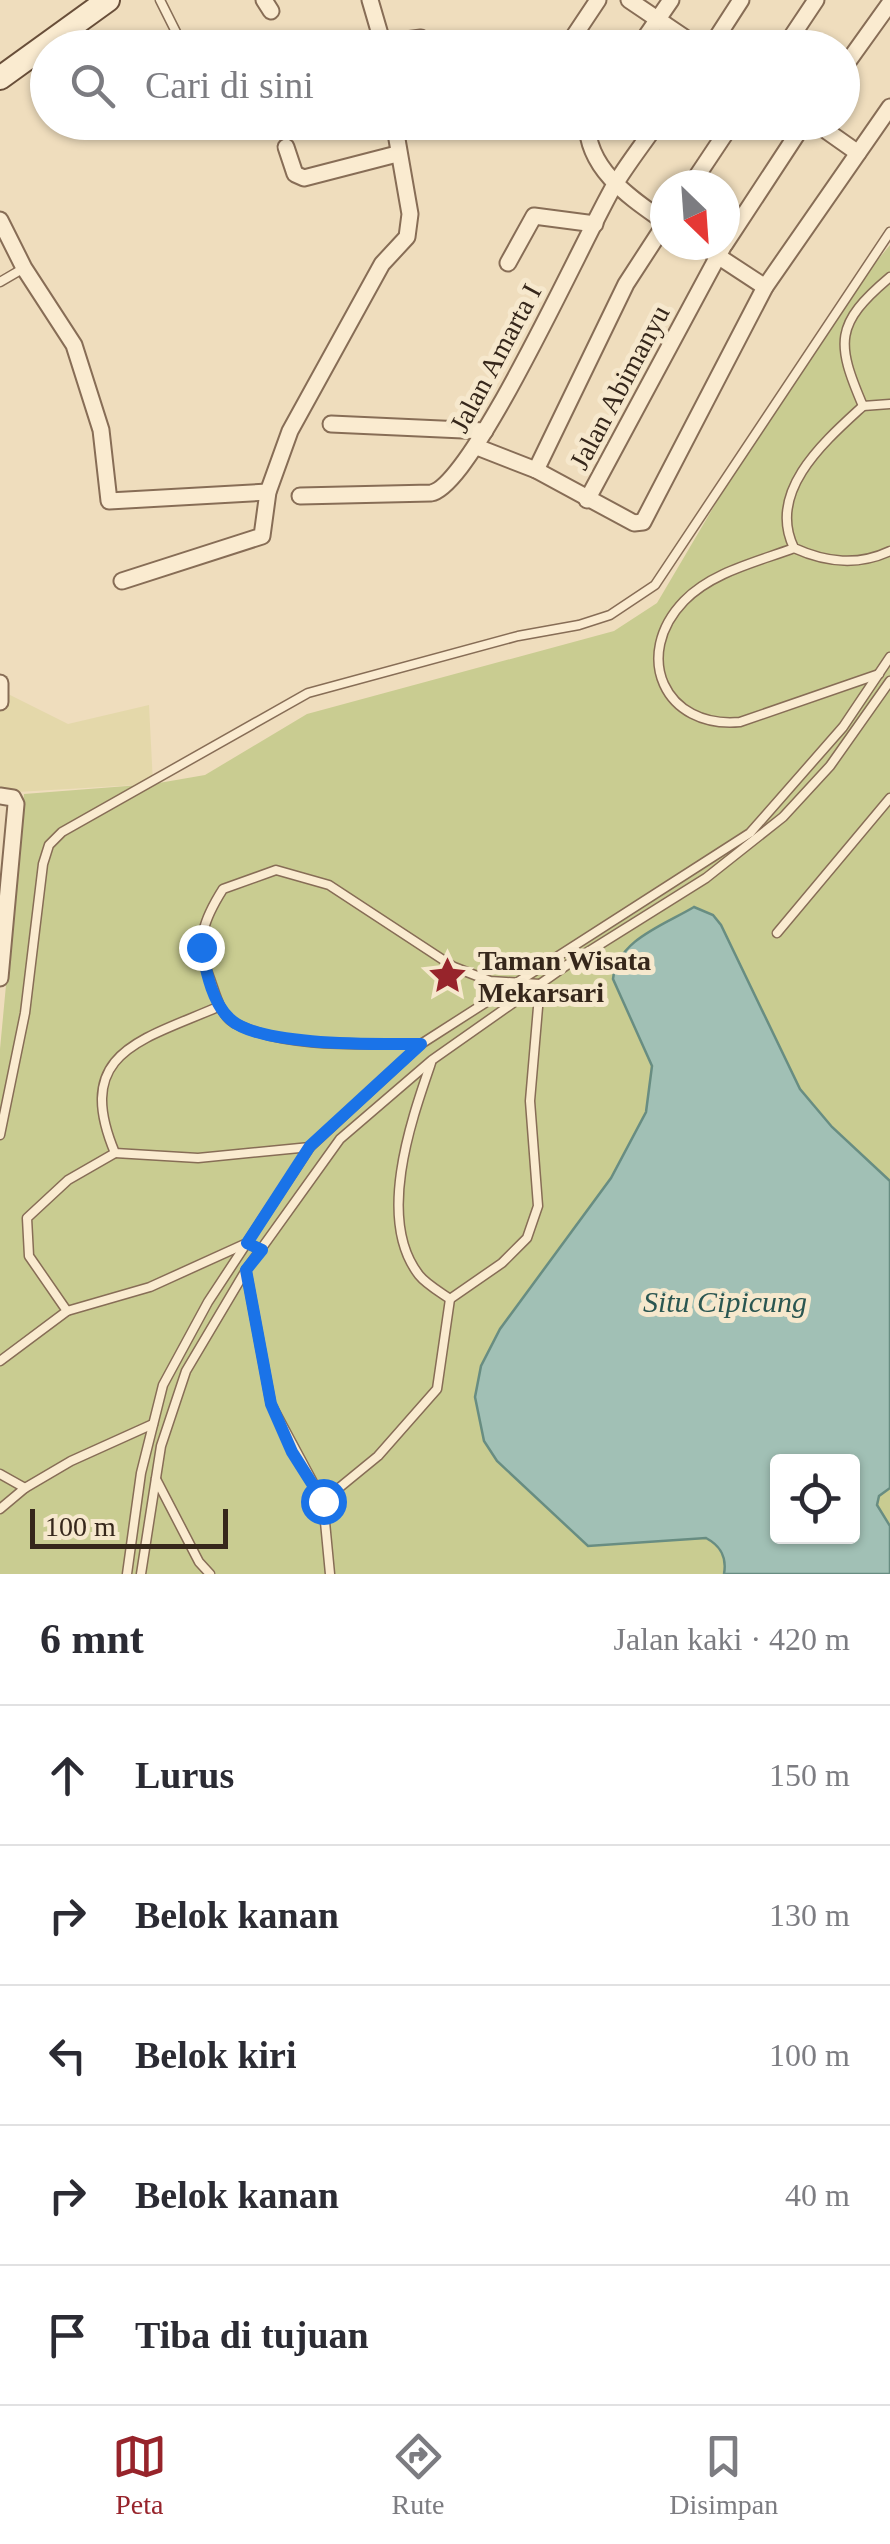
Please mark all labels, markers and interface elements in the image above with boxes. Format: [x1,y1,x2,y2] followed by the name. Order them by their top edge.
[30,30,860,140] search box
[65,58,120,113] icon: search
[145,64,314,106] text: Cari di sini
[650,170,740,260] north arrow
[443,279,547,438] street label: Jalan Amarta I
[563,300,676,475] street label: Jalan Abimanyu
[179,925,225,971] route end
[478,945,651,1008] place label: Taman Wisata Mekarsari
[427,955,469,997] place icon: Taman Wisata Mekarsari
[643,1285,807,1318] water label: Situ Cipicung
[770,1454,860,1544] map controls
[770,1454,860,1544] button: locate
[301,1479,347,1525] route start
[30,1504,228,1548] scale bar
[45,1511,116,1542] text: 100 m
[40,1616,144,1662] text: 6 mnt
[614,1621,850,1657] text: Jalan kaki · 420 m
[40,1748,95,1803] icon: ahead
[135,1754,234,1796] text: Lurus
[769,1757,850,1793] text: 150 m
[40,1888,95,1943] icon: right
[135,1894,339,1936] text: Belok kanan
[769,1897,850,1933] text: 130 m
[40,2028,95,2083] icon: left
[135,2034,297,2076] text: Belok kiri
[769,2037,850,2073] text: 100 m
[40,2168,95,2223] icon: right
[135,2174,339,2216] text: Belok kanan
[785,2177,850,2213] text: 40 m
[40,2308,95,2363] icon: arrive
[135,2314,369,2356] text: Tiba di tujuan
[112,2429,167,2521] tab: Peta
[391,2429,446,2521] tab: Rute
[669,2429,778,2521] tab: Disimpan

